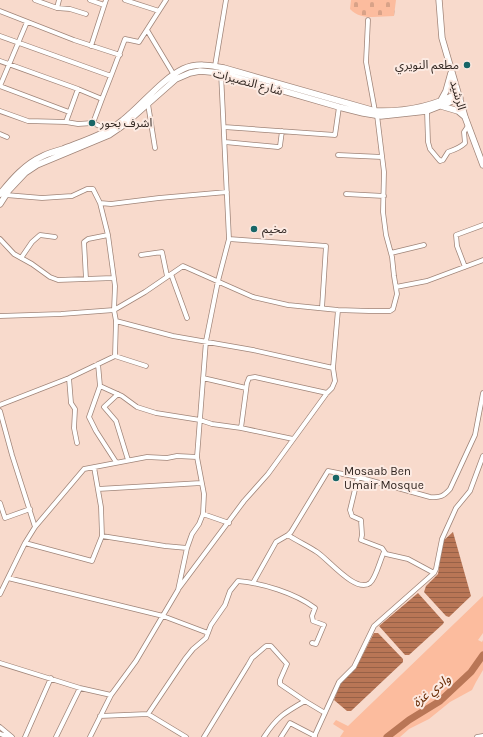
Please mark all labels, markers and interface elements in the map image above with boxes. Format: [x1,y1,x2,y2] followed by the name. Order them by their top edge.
[395,58,459,75] place label: مطعم النويري
[462,60,472,70] marker: مطعم النويري
[211,66,284,100] street label: شارع النصيرات
[447,78,469,112] street label: الرشيد
[99,116,152,130] place label: اشرف بحور
[87,118,97,128] marker: اشرف بحور
[262,222,287,238] place label: مخيم
[249,224,259,234] marker: مخيم
[344,464,424,492] place label: Mosaab Ben Umair Mosque
[331,473,341,483] marker: Mosaab Ben Umair Mosque
[409,671,455,712] water label: وادي غزة

